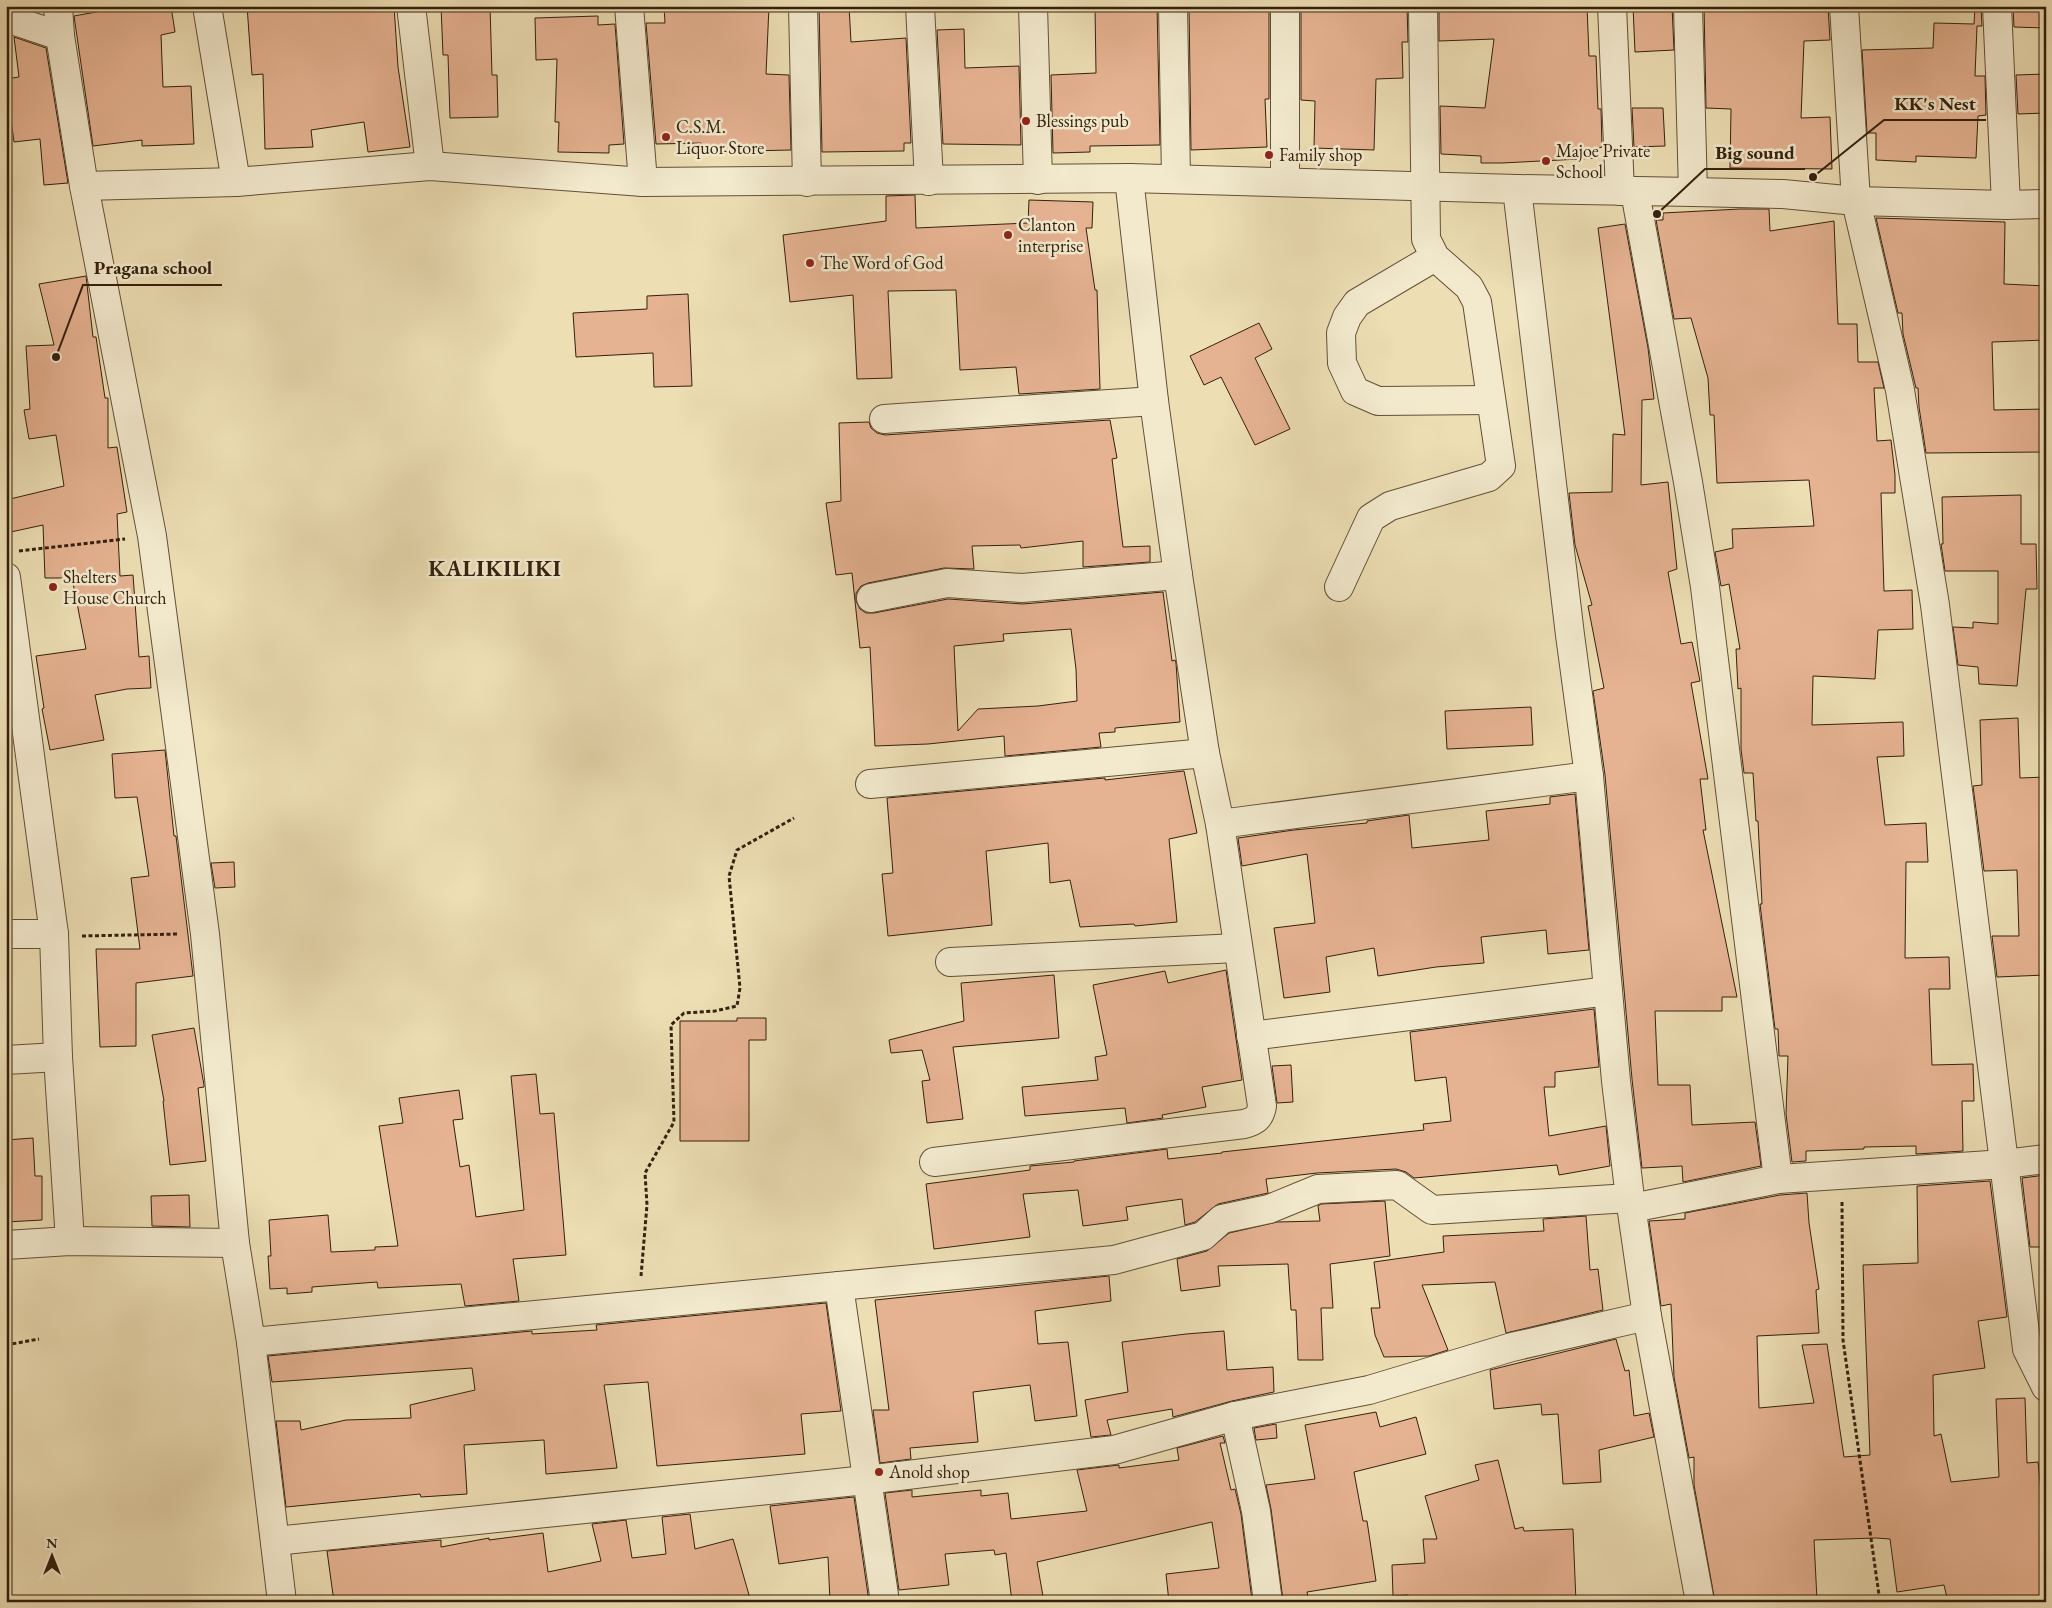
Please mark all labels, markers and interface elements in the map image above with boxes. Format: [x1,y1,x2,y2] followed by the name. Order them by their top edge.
[1884,86,1986,120] callout: KK's Nest
[1894,91,1976,116] text: KK's Nest
[1036,109,1129,132] place label: Blessings pub
[676,115,764,159] place label: C.S.M. Liquor Store
[1020,115,1032,127] marker: Blessings pub
[660,131,672,143] marker: C.S.M. Liquor Store
[1705,135,1805,169] callout: Big sound
[1556,139,1650,183] place label: Majoe Private School
[1715,140,1795,165] text: Big sound
[1279,143,1362,166] place label: Family shop
[1263,149,1275,161] marker: Family shop
[1540,155,1552,167] marker: Majoe Private School
[1018,213,1083,257] place label: Clanton interprise
[1002,229,1014,241] marker: Clanton interprise
[83,251,222,285] callout: Pragana school
[820,251,945,274] place label: The Word of God
[94,255,213,280] text: Pragana school
[804,257,816,269] marker: The Word of God
[428,554,562,583] district label: KALIKILIKI
[63,565,167,609] place label: Shelters House Church
[47,581,59,593] marker: Shelters House Church
[888,1460,970,1483] place label: Anold shop
[873,1466,885,1478] marker: Anold shop
[28,1530,78,1580] north arrow
[46,1534,58,1552] text: N

